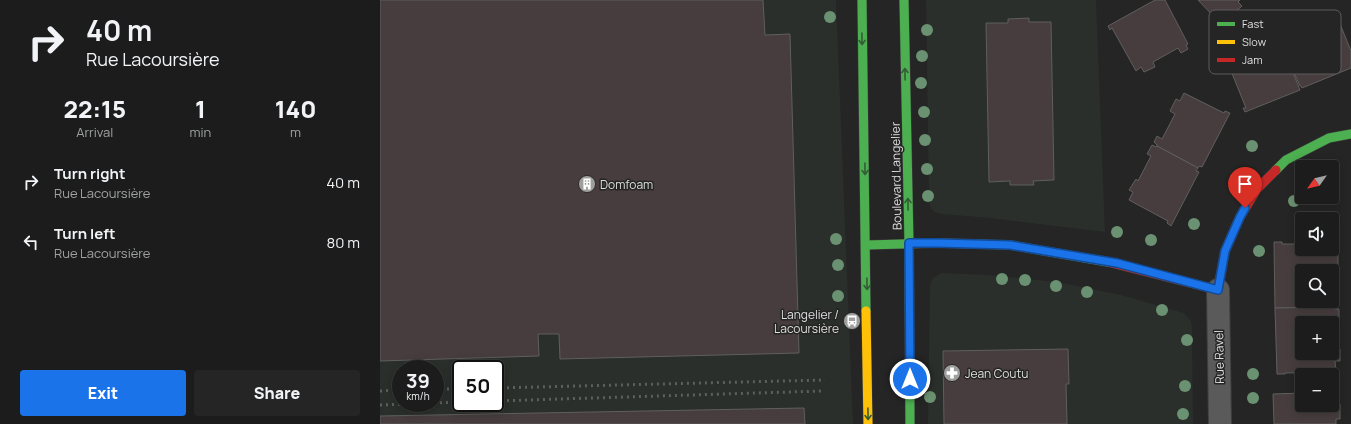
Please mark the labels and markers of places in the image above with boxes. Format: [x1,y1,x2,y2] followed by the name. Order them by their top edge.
[1228,167,1262,208] pin
[577,174,597,194] building icon: Domfoam
[600,176,653,193] place label: Domfoam
[774,306,839,337] place label: Langelier / Lacoursière
[842,311,862,331] bus stop icon: Langelier / Lacoursière
[942,363,962,383] pharmacy icon: Jean Coutu
[965,365,1028,382] place label: Jean Coutu

